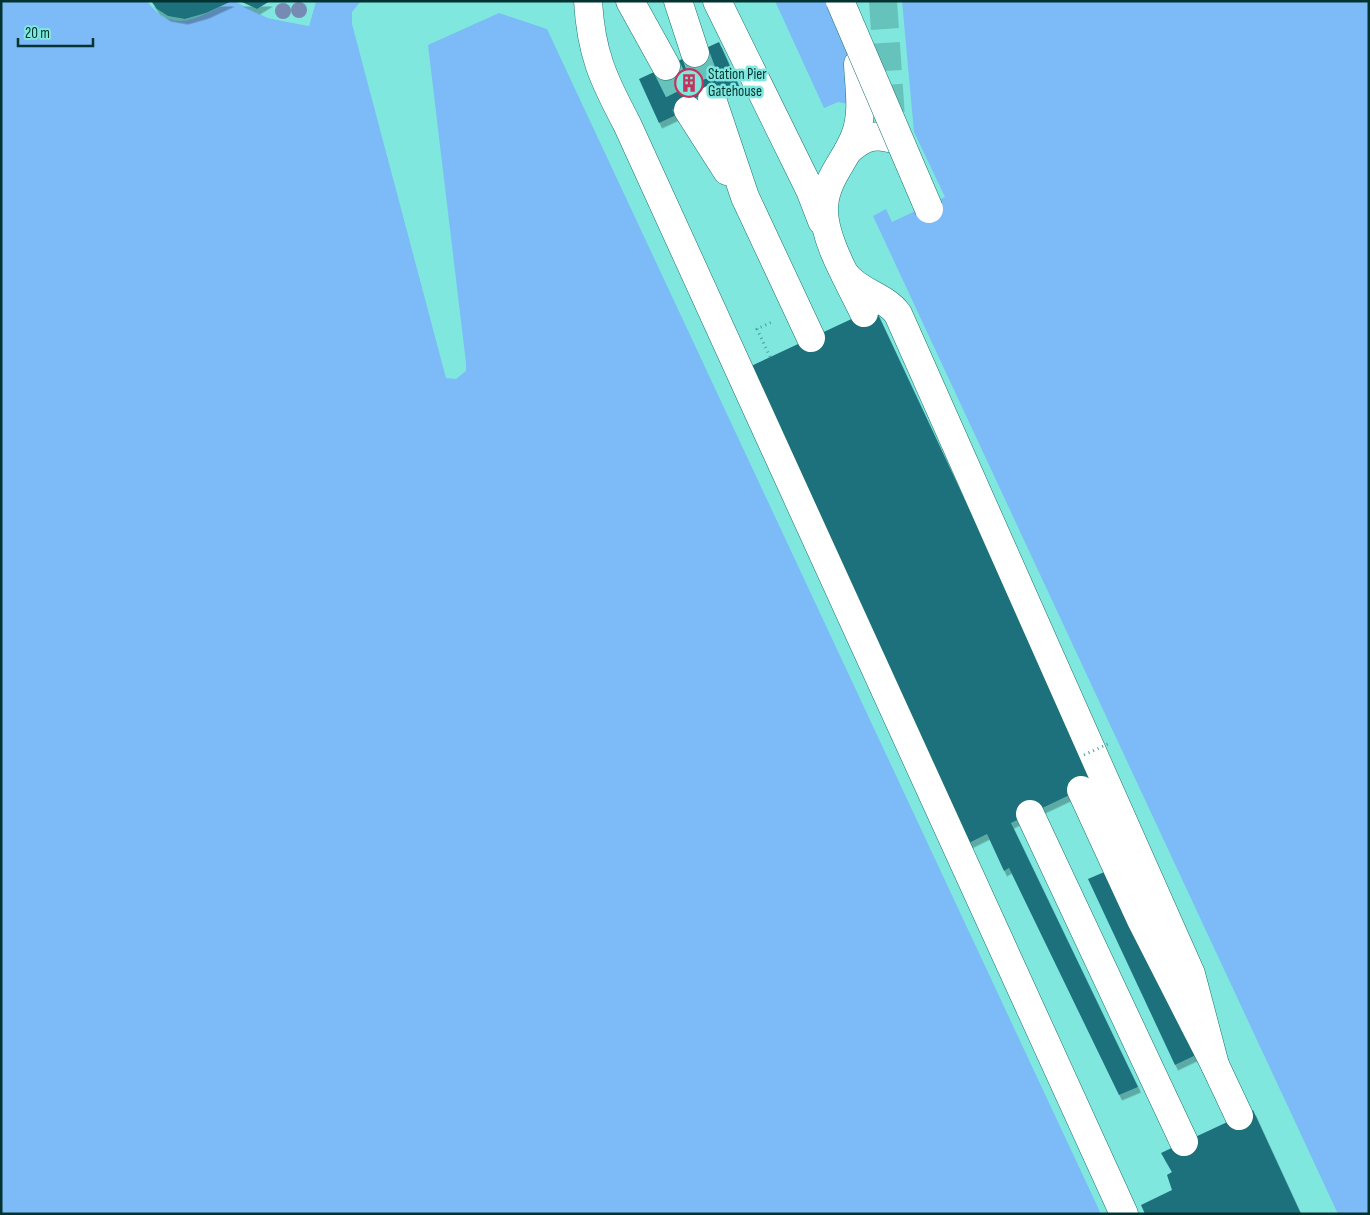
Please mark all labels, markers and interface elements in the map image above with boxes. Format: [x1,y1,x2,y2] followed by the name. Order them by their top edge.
[18,15,92,47] scale bar
[25,24,50,43] text: 20 m
[708,65,767,101] place label: Station Pier Gatehouse
[674,68,704,98] building icon: Station Pier Gatehouse

